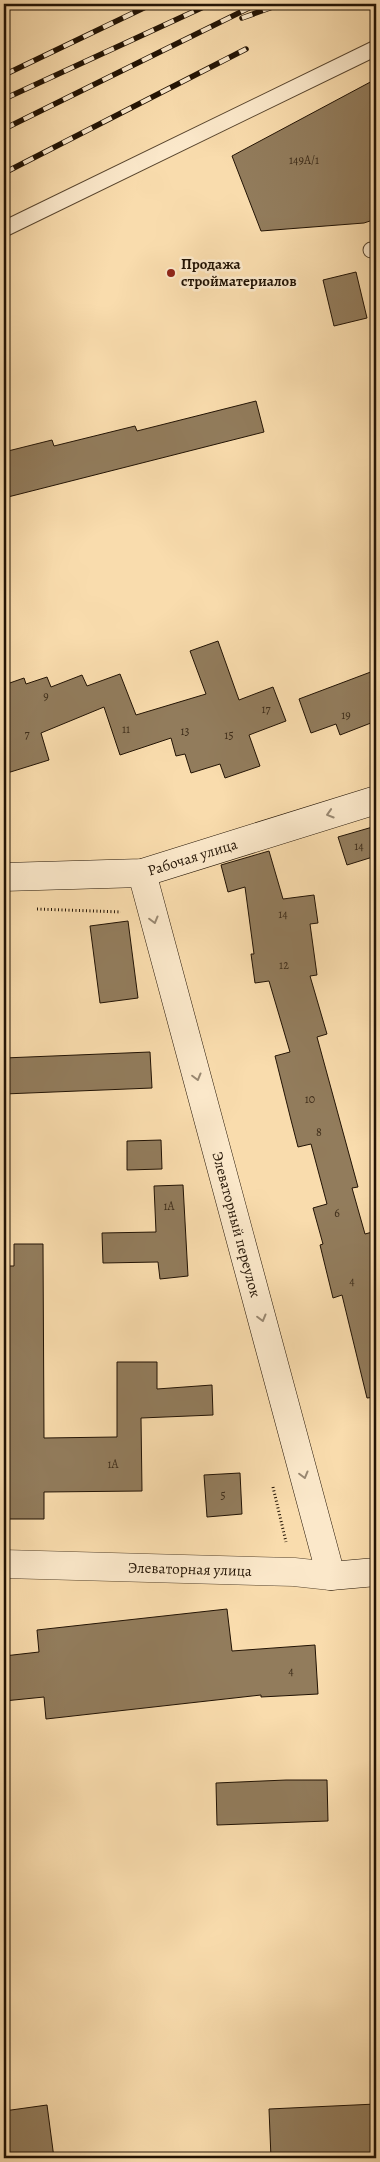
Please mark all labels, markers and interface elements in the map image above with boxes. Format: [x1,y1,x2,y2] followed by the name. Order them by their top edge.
[289,152,319,168] house number: 149А/1
[181,254,297,291] place label: Продажа стройматериалов
[165,267,177,279] marker: Продажа стройматериалов
[43,688,49,704] house number: 9
[261,701,272,717] house number: 17
[341,707,351,723] house number: 19
[122,721,130,737] house number: 11
[180,723,190,739] house number: 13
[24,726,30,742] house number: 7
[224,727,234,743] house number: 15
[326,808,334,818] one-way arrow
[145,834,240,881] street label: Рабочая улица
[354,838,364,854] house number: 14
[278,906,288,922] house number: 14
[149,915,159,923] one-way arrow
[279,957,289,973] house number: 12
[191,1072,201,1080] one-way arrow
[305,1091,315,1107] house number: 10
[316,1124,322,1140] house number: 8
[207,1149,266,1300] street label: Элеваторный переулок
[163,1198,176,1214] house number: 1А
[334,1205,340,1221] house number: 6
[349,1273,355,1289] house number: 4
[256,1314,266,1322] one-way arrow
[107,1456,120,1472] house number: 1А
[298,1471,309,1480] one-way arrow
[220,1487,226,1503] house number: 5
[128,1557,252,1581] street label: Элеваторная улица
[288,1663,294,1679] house number: 4

